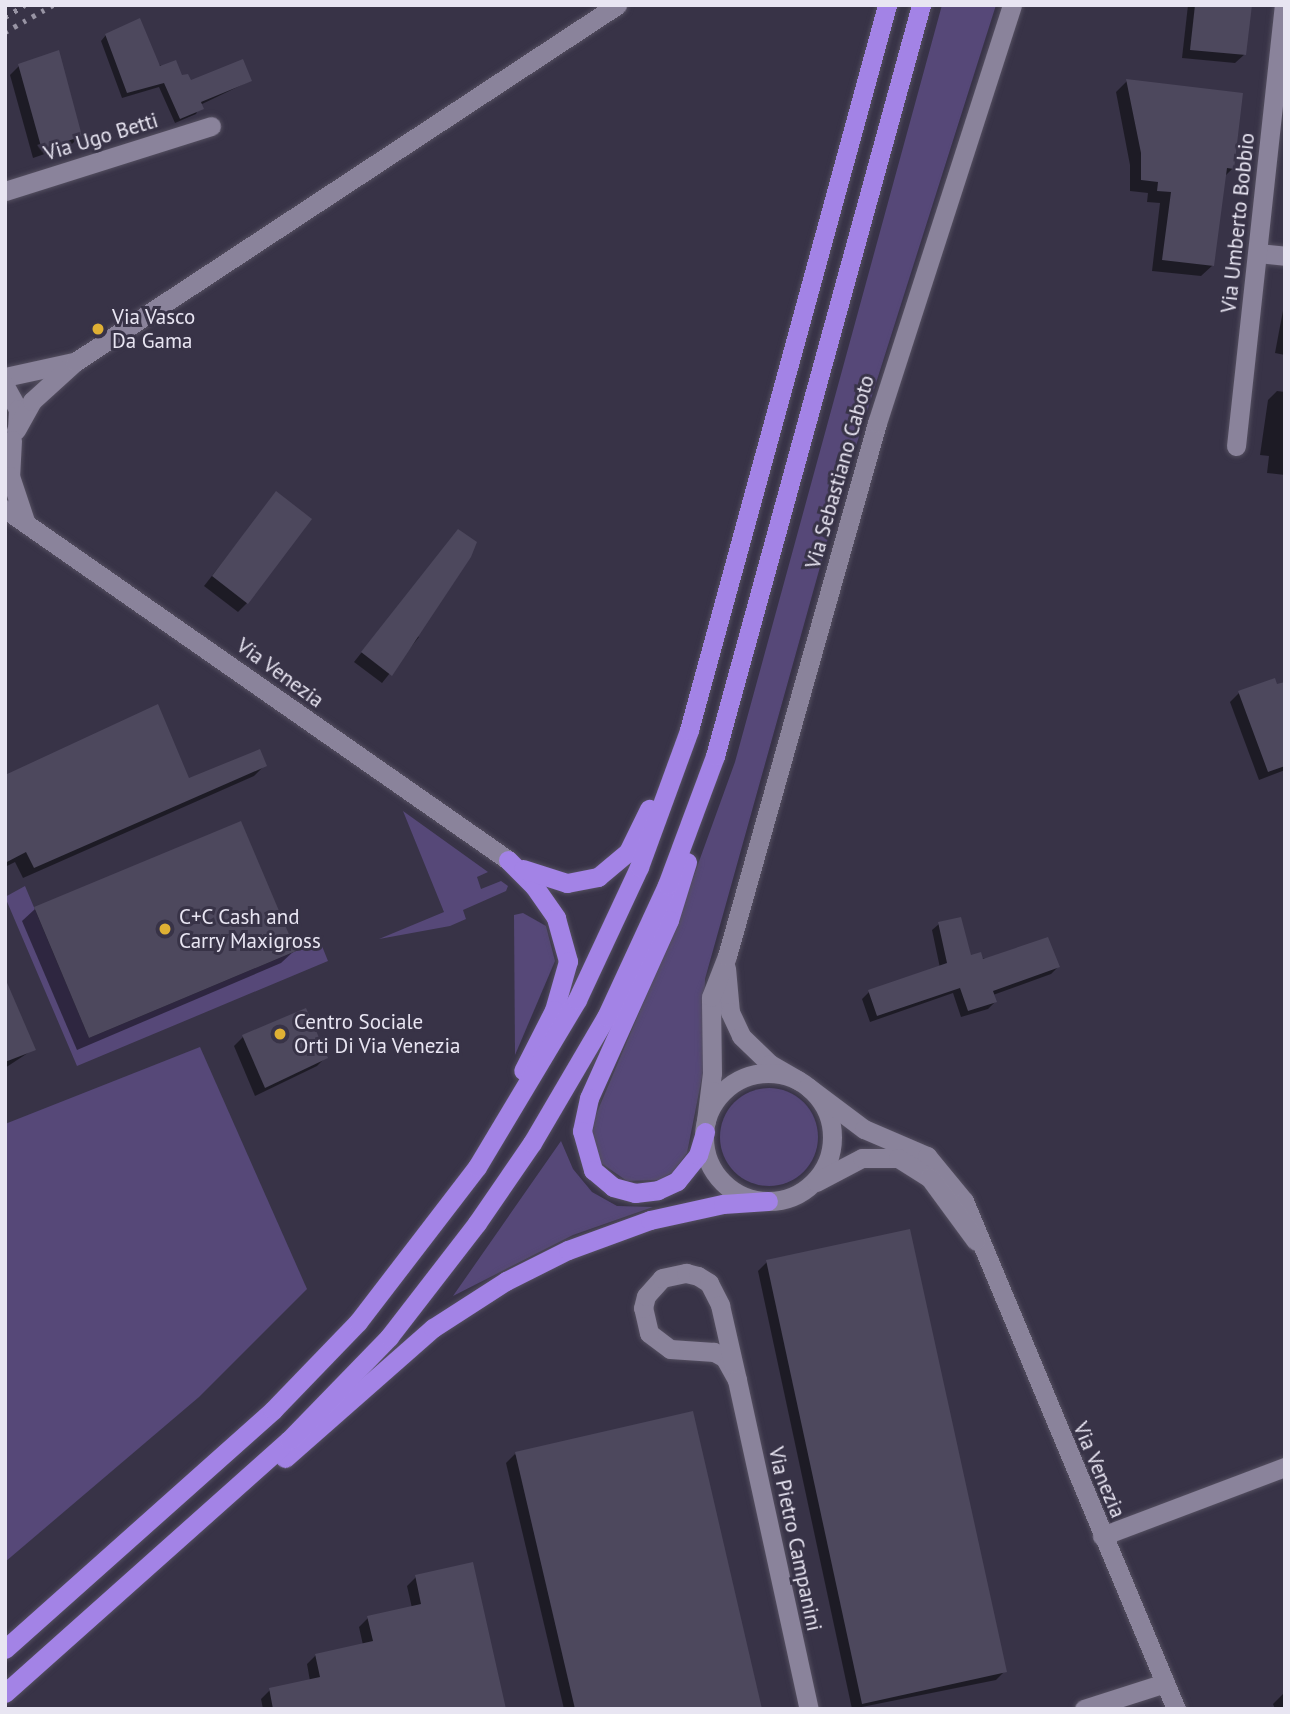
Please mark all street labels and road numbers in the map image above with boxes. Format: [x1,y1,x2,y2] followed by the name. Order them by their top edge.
[41,108,161,166] street label: Via Ugo Betti
[1216,132,1260,314] street label: Via Umberto Bobbio
[800,372,880,572] street label: Via Sebastiano Caboto
[231,633,329,713] street label: Via Venezia
[1067,1418,1131,1522] street label: Via Venezia
[763,1445,827,1633] street label: Via Pietro Campanini

